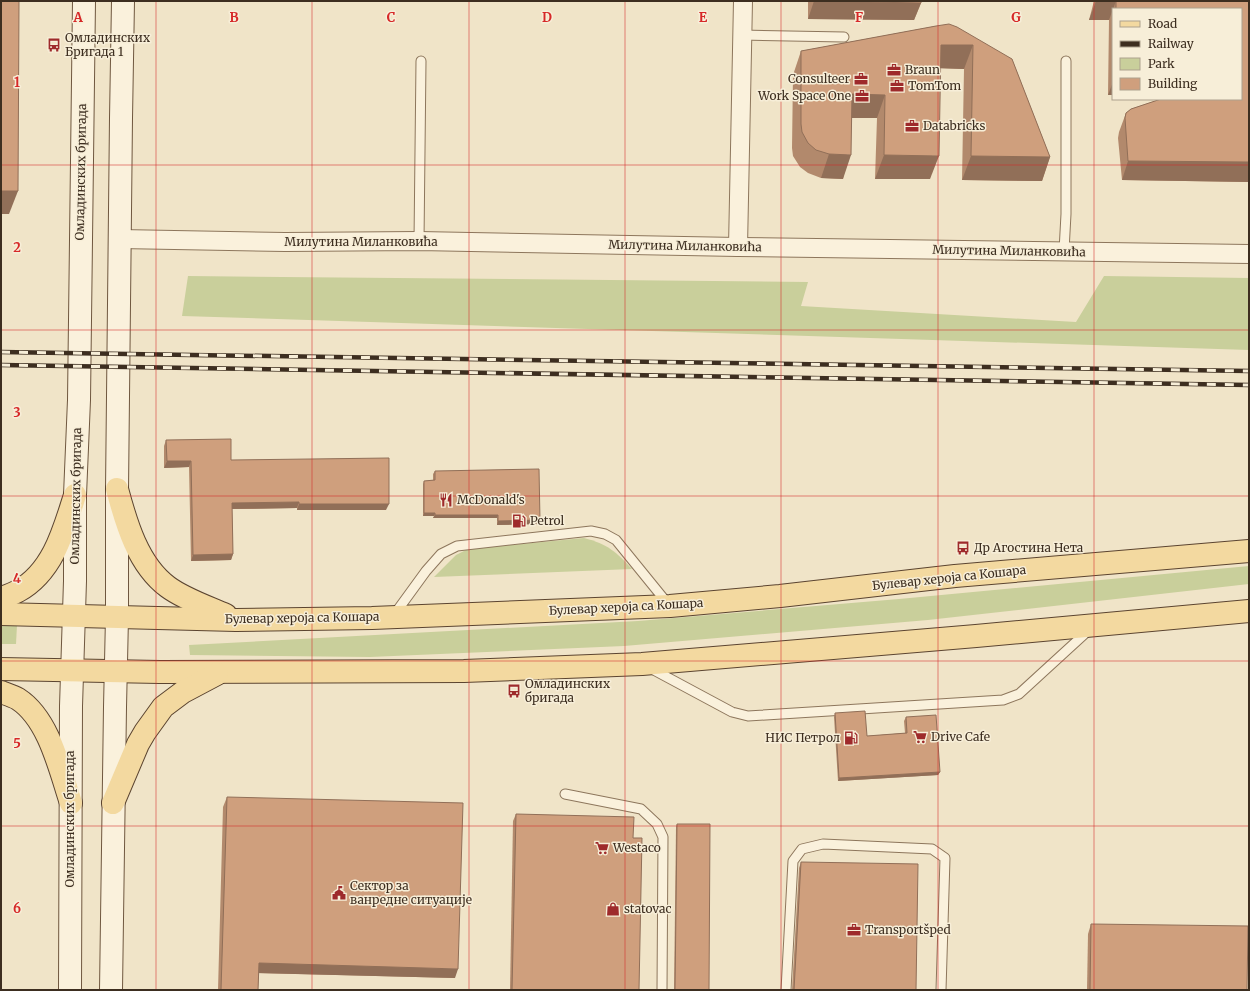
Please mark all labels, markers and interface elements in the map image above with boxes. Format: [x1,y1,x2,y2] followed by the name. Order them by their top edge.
[1112,8,1242,100] legend
[72,9,83,26] text: A
[229,9,239,26] text: B
[387,9,396,26] text: C
[542,9,552,26] text: D
[699,9,708,26] text: E
[855,9,863,26] text: F
[1011,9,1021,26] text: G
[1148,16,1177,31] text: Road
[65,30,151,59] place label: Омладинских Бригада 1
[1148,36,1194,51] text: Railway
[46,37,62,53] bus stop icon: Омладинских Бригада 1
[1148,56,1175,71] text: Park
[886,62,902,78] office icon: Braun
[905,62,940,77] place label: Braun
[788,71,851,86] place label: Consulteer
[853,71,869,87] office icon: Consulteer
[14,74,20,91] text: 1
[1148,76,1198,91] text: Building
[889,78,905,94] office icon: TomTom
[908,78,961,93] place label: TomTom
[757,88,851,103] place label: Work Space One
[854,88,870,104] office icon: Work Space One
[72,103,89,241] street label: Омладинских бригада
[904,118,920,134] office icon: Databricks
[923,118,985,133] place label: Databricks
[284,234,438,249] street label: Милутина Миланковића
[608,237,762,254] street label: Милутина Миланковића
[13,239,21,256] text: 2
[932,242,1086,259] street label: Милутина Миланковића
[13,404,21,421] text: 3
[67,427,84,565] street label: Омладинских бригада
[438,492,454,508] restaurant icon: McDonald's
[457,492,525,507] place label: McDonald's
[511,513,527,529] fuel station icon: Petrol
[530,513,565,528] place label: Petrol
[955,540,971,556] bus stop icon: Др Агостина Нета
[974,540,1084,555] place label: Др Агостина Нета
[871,562,1027,593] street label: Булевар хероја са Кошара
[13,570,22,587] text: 4
[548,595,704,618] street label: Булевар хероја са Кошара
[224,609,380,626] street label: Булевар хероја са Кошара
[525,676,611,705] place label: Омладинских бригада
[506,683,522,699] bus stop icon: Омладинских бригада
[912,729,928,745] supermarket icon: Drive Cafe
[931,729,990,744] place label: Drive Cafe
[765,730,840,745] place label: НИС Петрол
[843,730,859,746] fuel station icon: НИС Петрол
[13,735,21,752] text: 5
[62,750,77,887] street label: Омладинских бригада
[594,840,610,856] supermarket icon: Westaco
[612,840,661,855] place label: Westaco
[350,878,472,907] place label: Сектор за ванредне ситуације
[331,885,347,901] public building icon: Сектор за ванредне ситуације
[13,900,21,917] text: 6
[605,901,621,917] shop icon: statovac
[624,901,672,916] place label: statovac
[846,922,862,938] office icon: Transportšped
[865,922,951,937] place label: Transportšped

